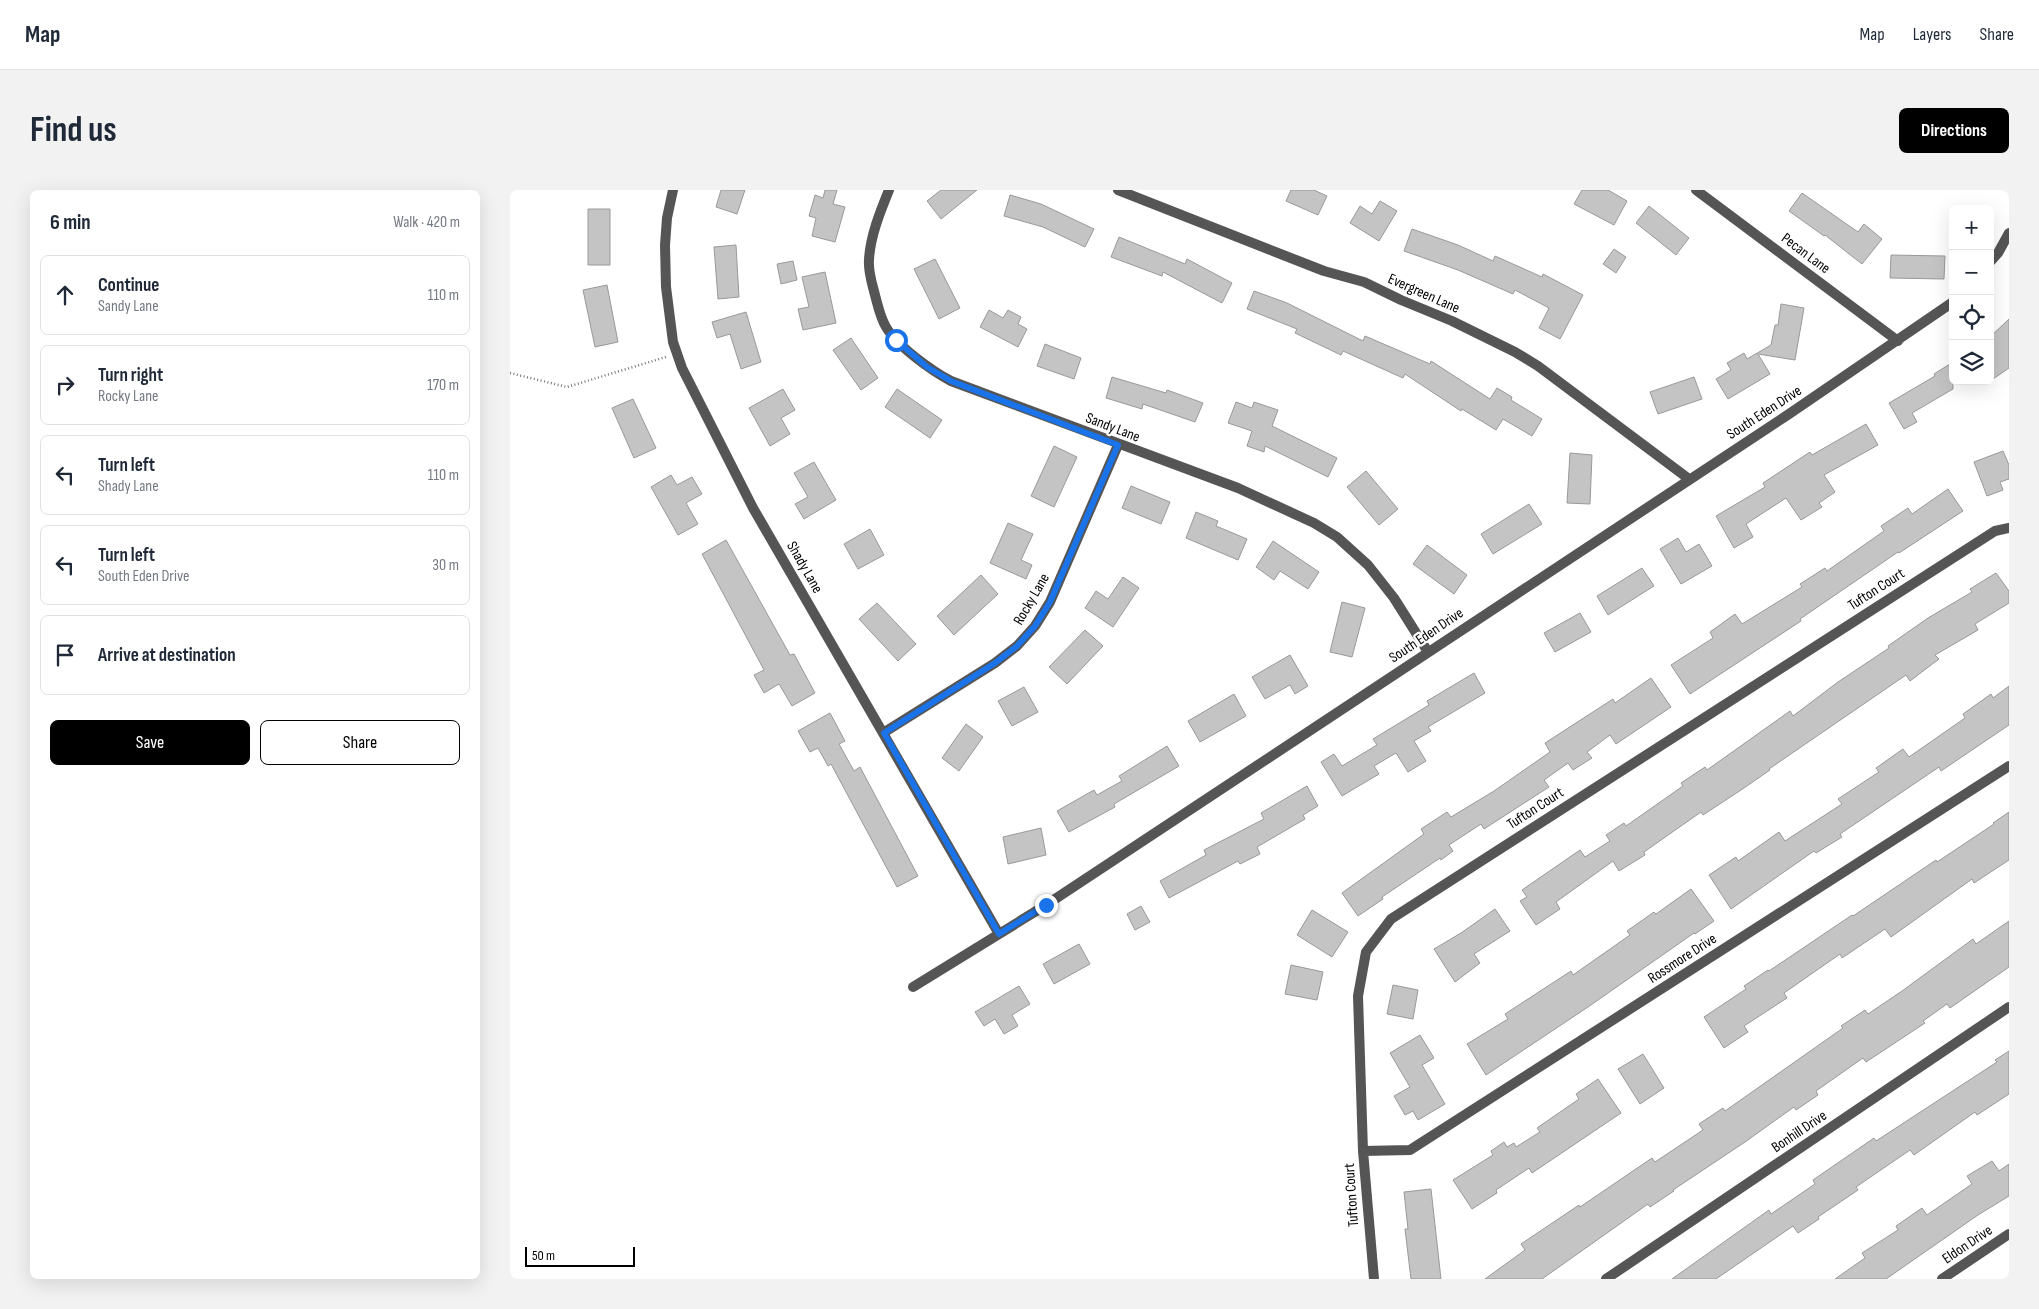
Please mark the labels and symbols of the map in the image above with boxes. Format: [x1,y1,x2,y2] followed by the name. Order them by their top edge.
[1777,229,1834,278] street label: Pecan Lane
[1385,269,1463,318] street label: Evergreen Lane
[885,329,908,352] route start
[1723,381,1805,444] street label: South Eden Drive
[1083,408,1143,447] street label: Sandy Lane
[782,538,827,597] street label: Shady Lane
[1844,564,1909,615] street label: Tufton Court
[1009,570,1054,629] street label: Rocky Lane
[1385,604,1467,667] street label: South Eden Drive
[1503,783,1568,834] street label: Tufton Court
[1035,894,1058,917] route end
[1644,929,1720,988] street label: Rossmore Drive
[1768,1106,1831,1157] street label: Bonhill Drive
[1340,1162,1363,1227] street label: Tufton Court
[1939,1221,1996,1268] street label: Eldon Drive
[525,1244,635,1267] scale bar

